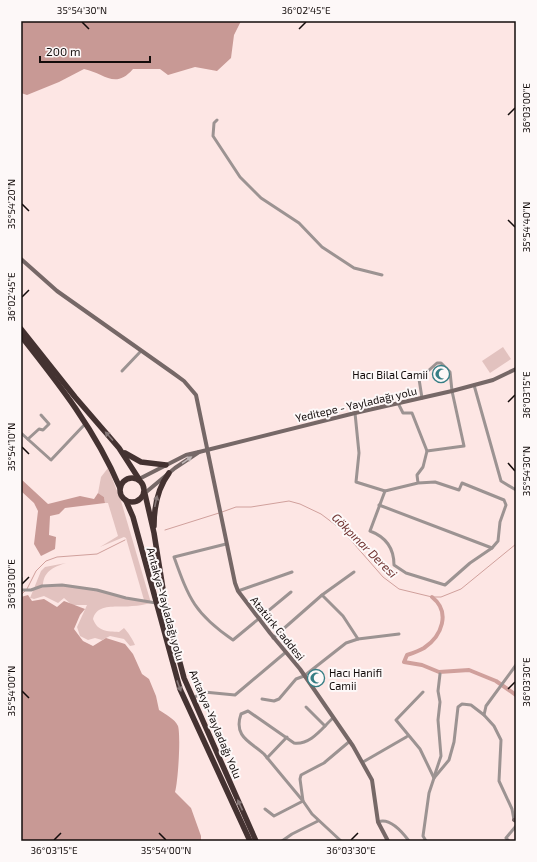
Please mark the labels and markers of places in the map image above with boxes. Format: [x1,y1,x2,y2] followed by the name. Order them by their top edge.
[431,364,451,384] mosque icon: Hacı Bilal Camii
[352,368,428,381] place label: Hacı Bilal Camii
[329,666,382,692] place label: Hacı Hanifi Camii
[306,668,326,688] mosque icon: Hacı Hanifi Camii

